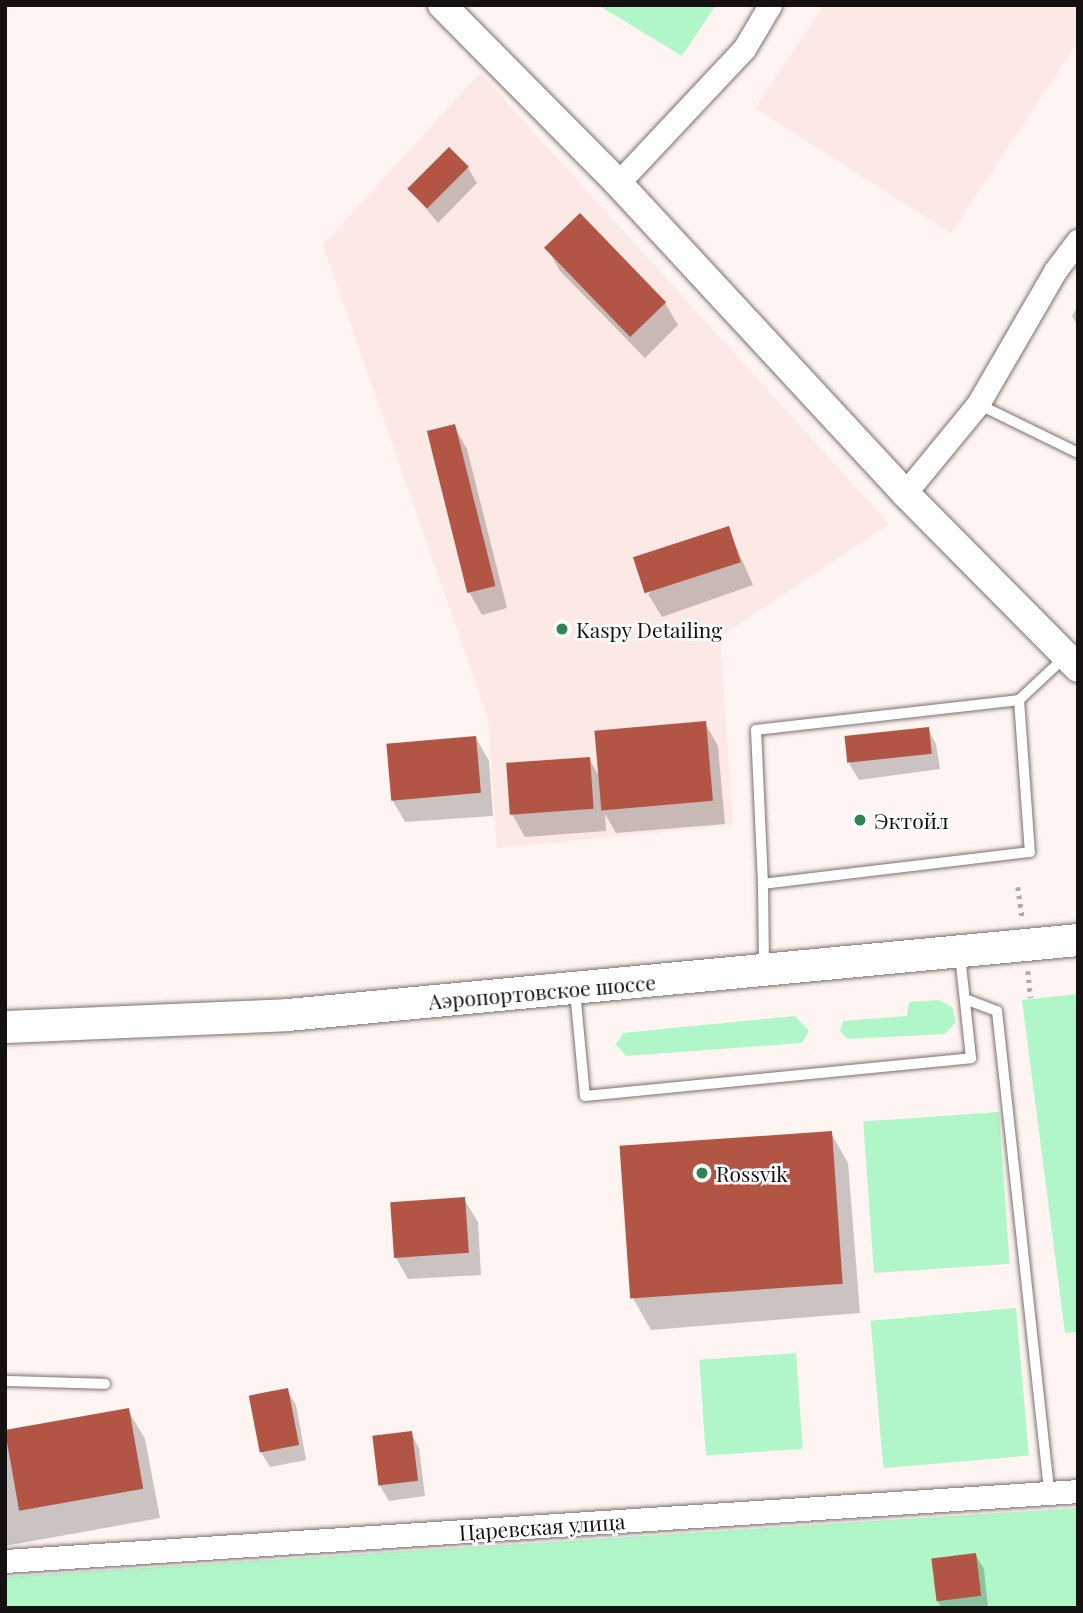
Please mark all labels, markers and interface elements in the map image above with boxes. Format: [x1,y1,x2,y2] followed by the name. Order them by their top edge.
[576,616,723,642] place label: Kaspy Detailing
[554,621,570,637] marker: Kaspy Detailing
[874,807,949,833] place label: Эктойл
[852,812,868,828] marker: Эктойл
[427,969,657,1013] street label: Аэропортовское шоссе
[716,1160,788,1186] place label: Rossvik
[694,1165,710,1181] marker: Rossvik
[458,1508,626,1544] street label: Царевская улица

